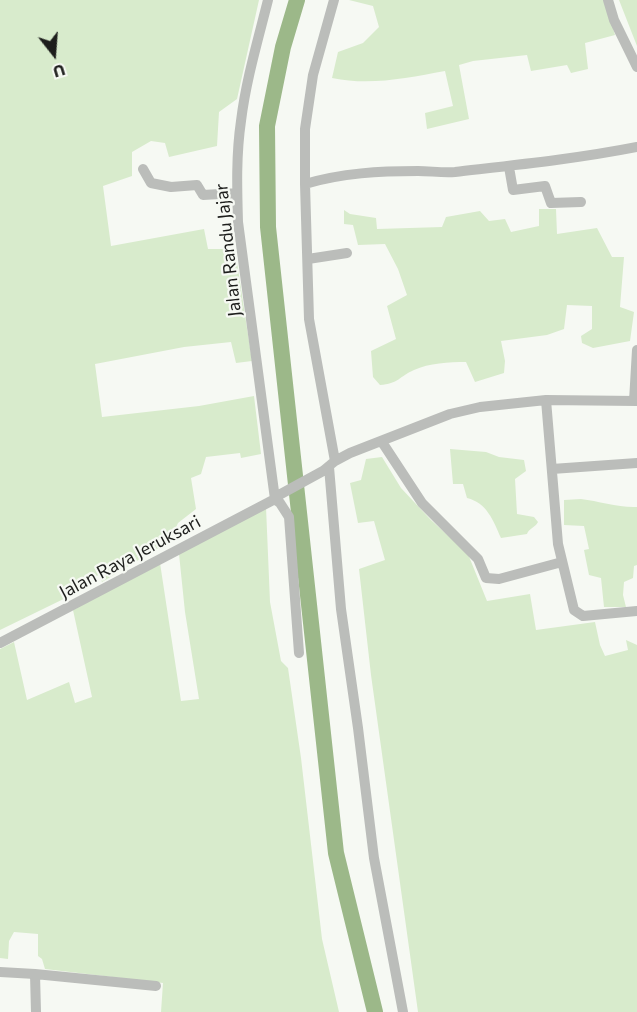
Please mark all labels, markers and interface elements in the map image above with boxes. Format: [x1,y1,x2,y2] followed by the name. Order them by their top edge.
[24,24,84,84] north arrow
[51,61,68,82] text: U
[210,182,246,318] street label: Jalan Randu Jajar
[56,511,204,603] street label: Jalan Raya Jeruksari

